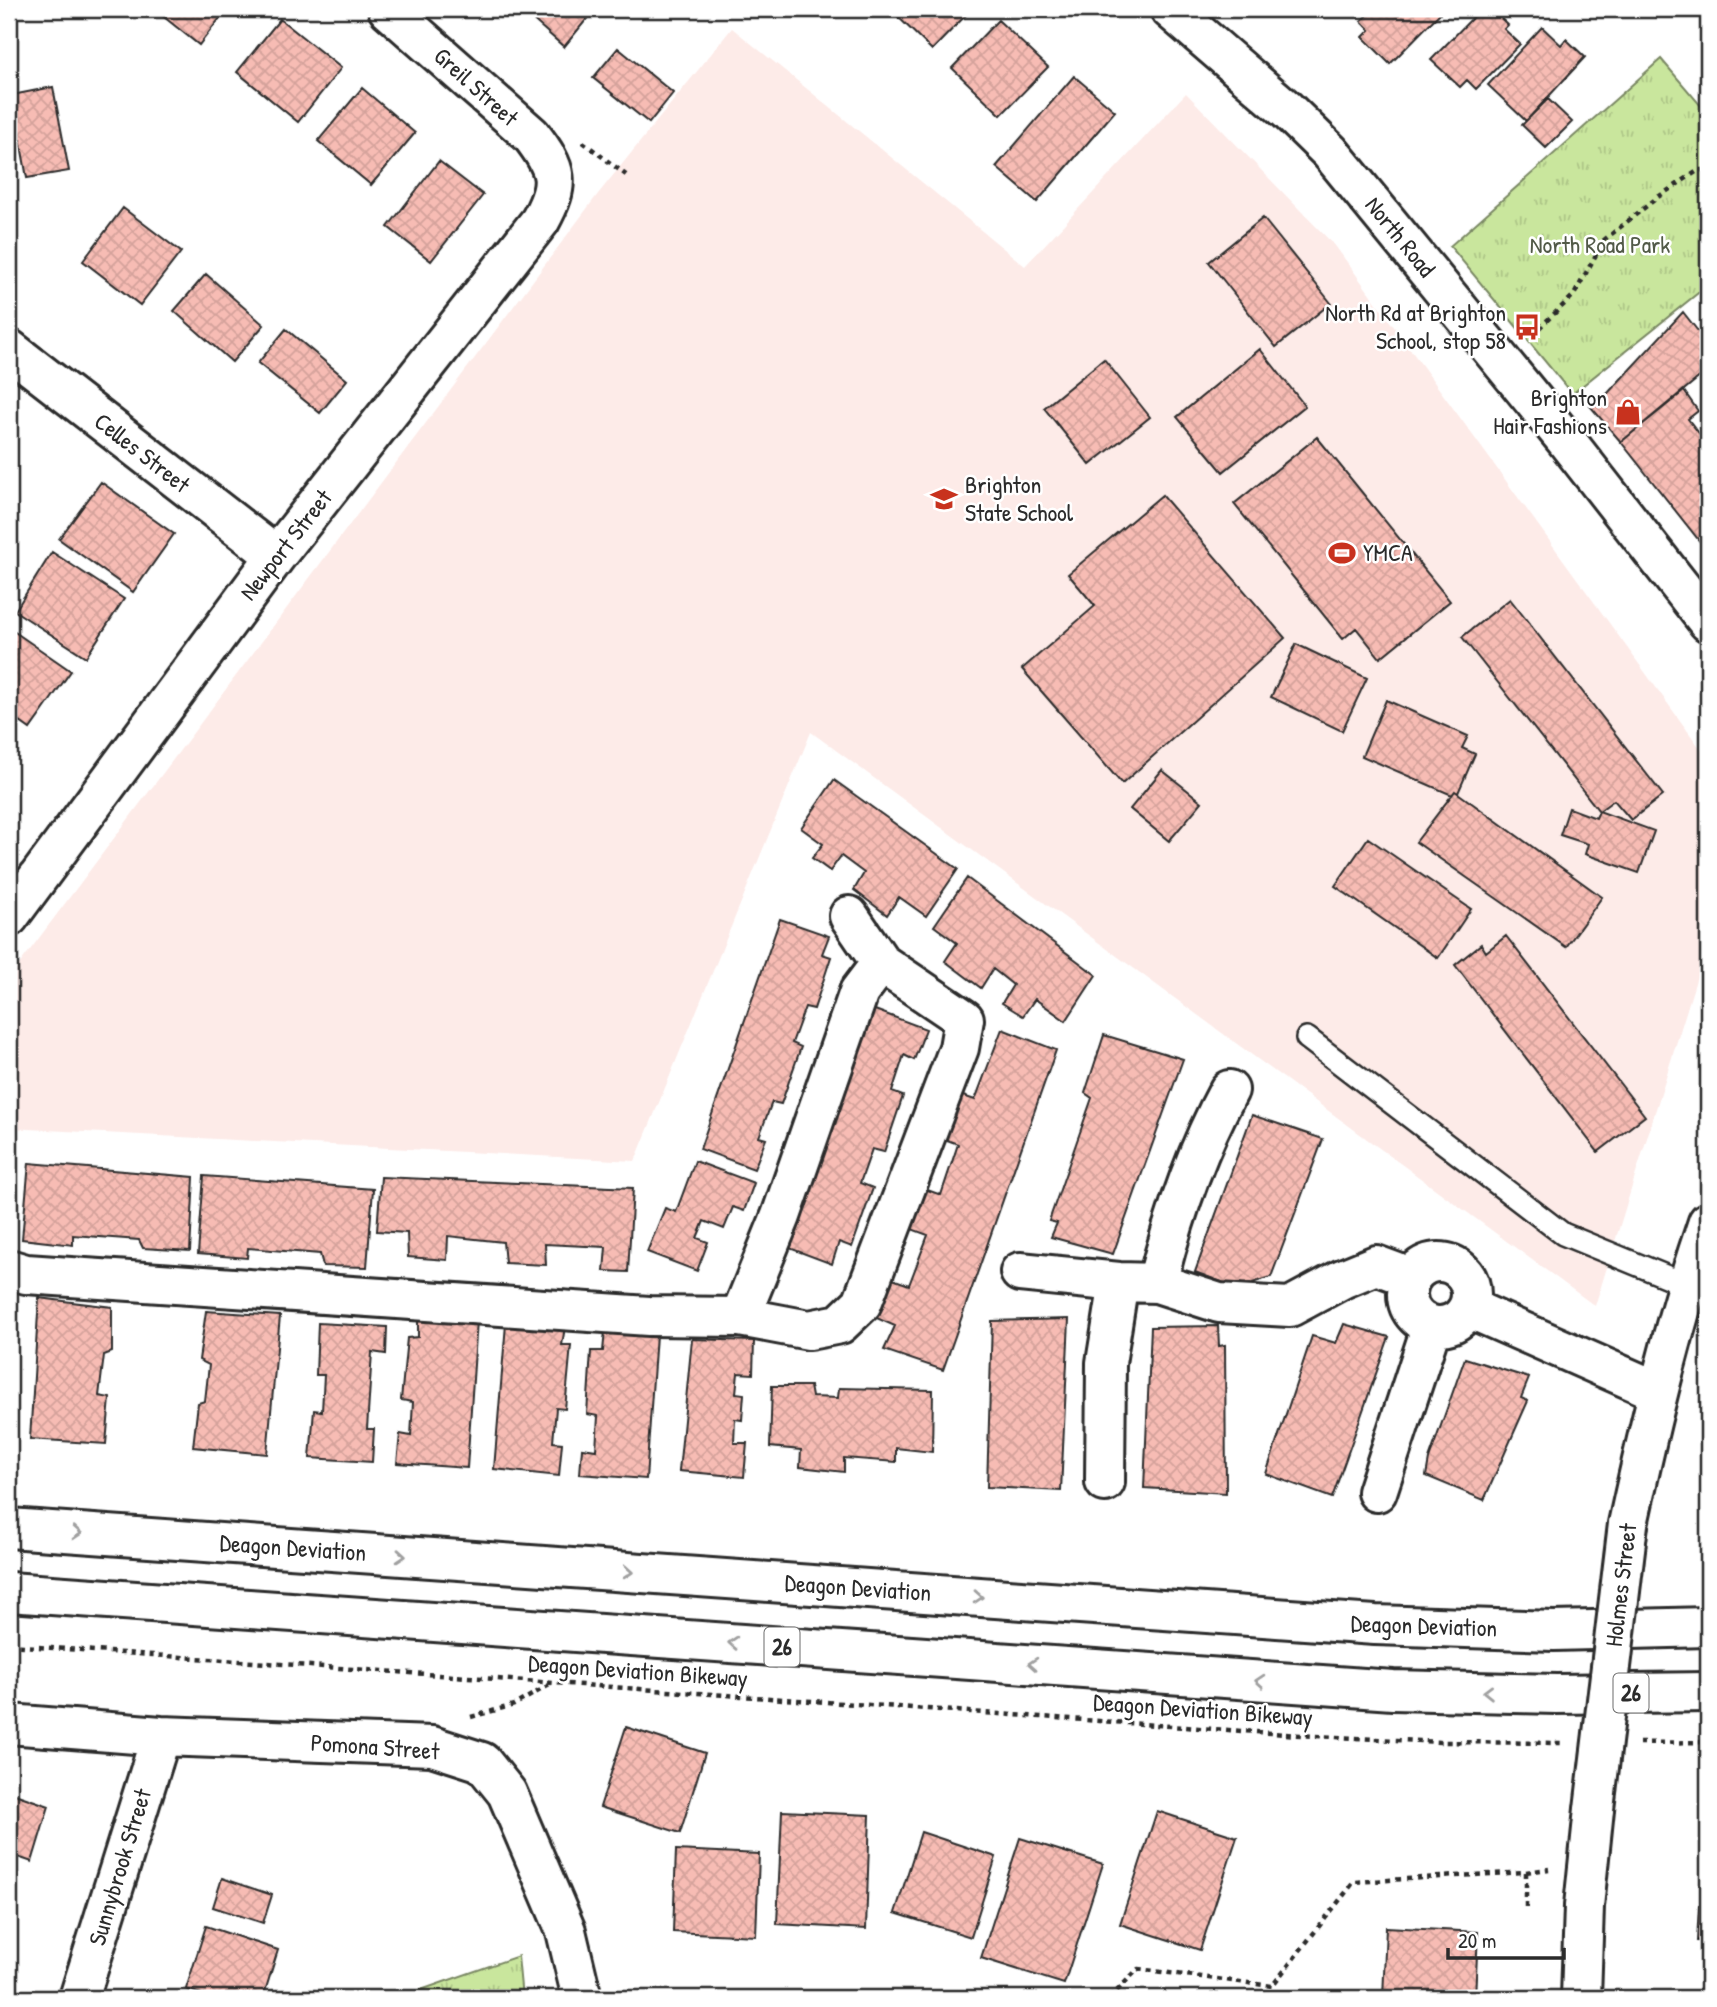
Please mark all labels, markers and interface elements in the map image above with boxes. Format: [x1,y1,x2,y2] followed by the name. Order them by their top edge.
[428,40,526,133] street label: Greil Street
[1358,189,1443,283] street label: North Road
[1530,228,1670,260] park label: North Road Park
[1325,296,1506,356] place label: North Rd at Brighton School, stop 58
[1512,312,1542,342] bus stop icon: North Rd at Brighton School, stop 58
[1493,381,1607,441] place label: Brighton Hair Fashions
[1613,397,1643,427] shop icon: Brighton Hair Fashions
[88,405,198,500] street label: Celles Street
[965,468,1074,528] place label: Brighton State School
[232,482,339,606] street label: Newport Street
[929,484,959,514] school or university icon: Brighton State School
[1363,536,1413,568] place label: YMCA
[1327,538,1357,568] sports icon: YMCA
[1597,1521,1644,1648] street label: Holmes Street
[72,1525,83,1540] one-way arrow
[219,1526,367,1568] street label: Deagon Deviation
[396,1548,407,1563] one-way arrow
[623,1564,634,1579] one-way arrow
[784,1566,932,1608] street label: Deagon Deviation
[972,1589,983,1604] one-way arrow
[1350,1606,1498,1644] street label: Deagon Deviation
[764,1628,800,1666] road number: 26
[727,1636,738,1651] one-way arrow
[527,1646,749,1694] street label: Deagon Deviation Bikeway
[1028,1657,1039,1672] one-way arrow
[1255,1673,1266,1688] one-way arrow
[1614,1674,1648,1712] road number: 26
[1092,1685,1314,1733] street label: Deagon Deviation Bikeway
[1482,1685,1493,1700] one-way arrow
[310,1726,441,1767] street label: Pomona Street
[80,1784,158,1949] street label: Sunnybrook Street
[1448,1916,1563,1960] scale bar
[1458,1926,1496,1955] text: 20 m

